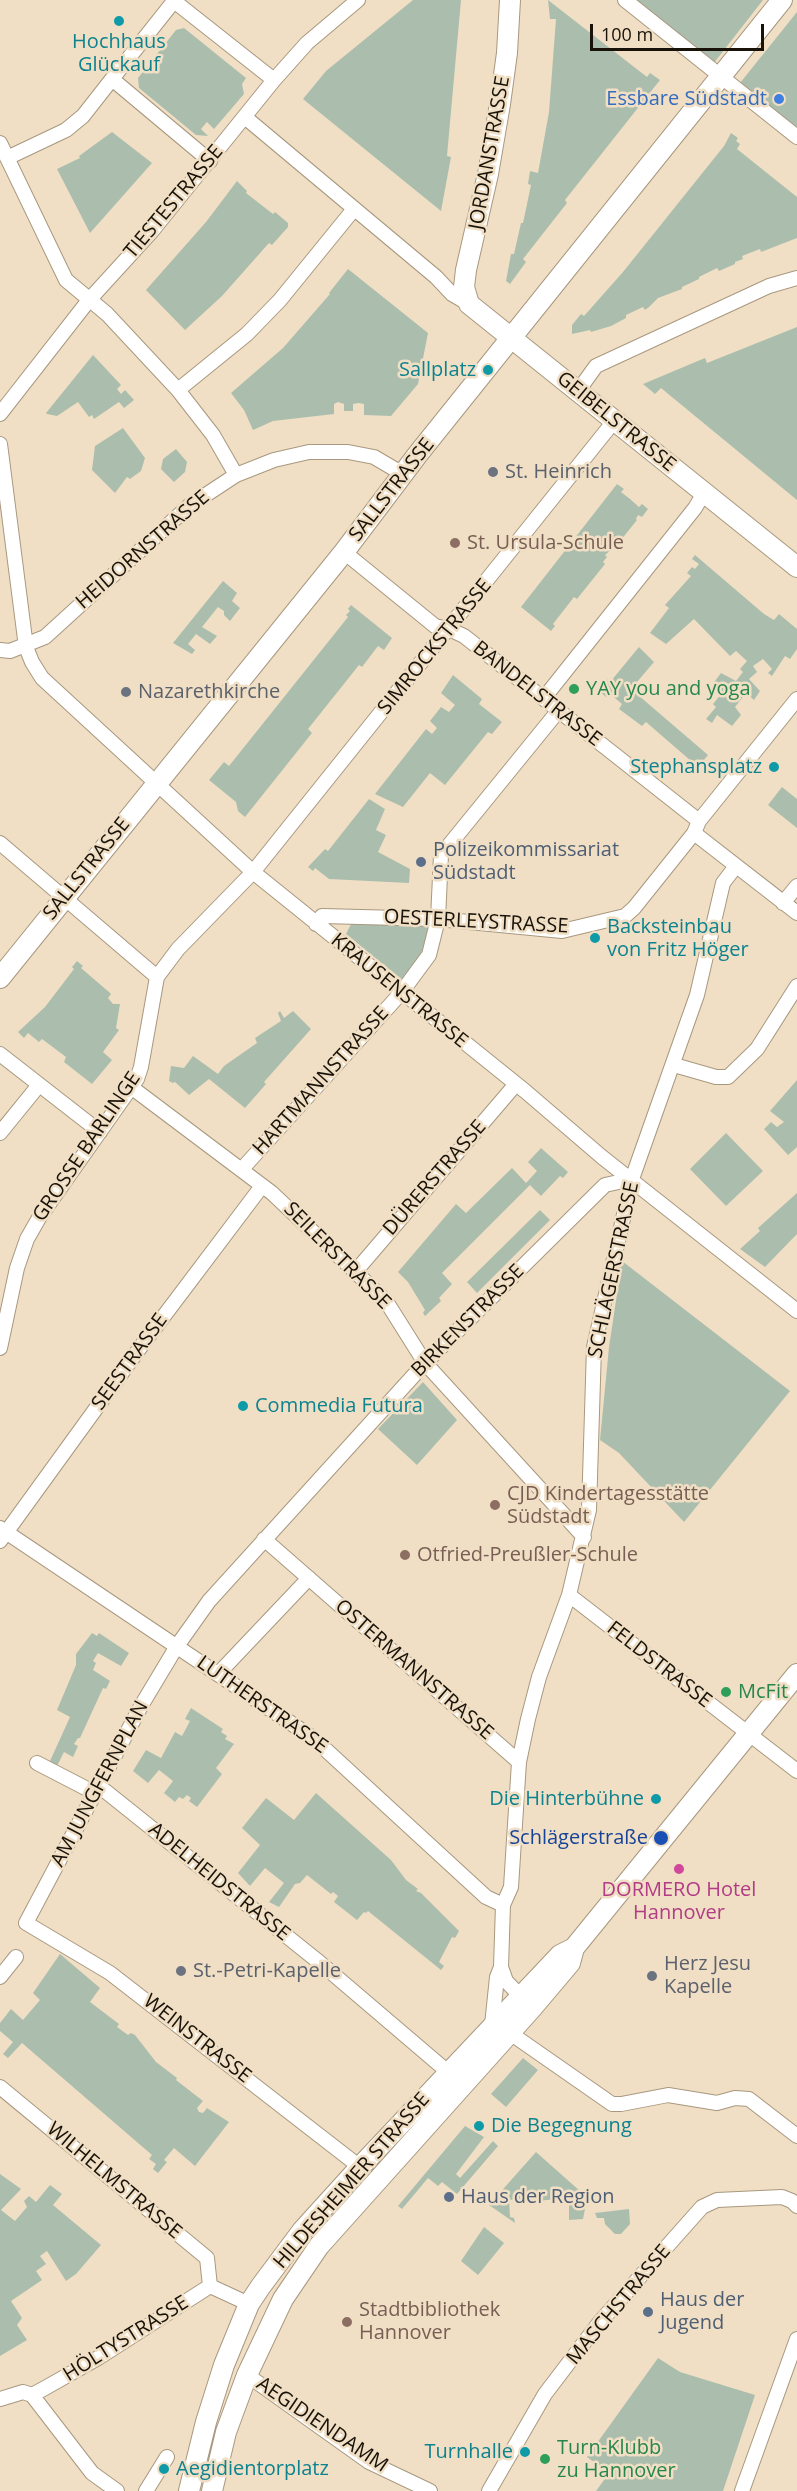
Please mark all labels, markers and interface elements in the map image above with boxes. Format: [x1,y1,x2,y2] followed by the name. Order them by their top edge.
[593,12,767,50] scale bar
[112,14,126,28] marker: Hochhaus Glückauf
[601,22,653,46] text: 100 m
[72,30,166,77] place label: Hochhaus Glückauf
[465,74,515,232] street label: JORDANSTRASSE
[606,87,767,111] place label: Essbare Südstadt
[772,92,786,106] marker: Essbare Südstadt
[120,140,228,264] street label: TIESTESTRASSE
[399,358,476,382] place label: Sallplatz
[481,363,495,377] marker: Sallplatz
[552,367,680,477] street label: GEIBELSTRASSE
[344,434,440,546] street label: SALLSTRASSE
[505,460,612,484] place label: St. Heinrich
[486,465,500,479] marker: St. Heinrich
[71,486,215,614] street label: HEIDORNSTRASSE
[467,531,624,555] place label: St. Ursula-Schule
[448,536,462,550] marker: St. Ursula-Schule
[373,574,497,720] street label: SIMROCKSTRASSE
[468,636,606,752] street label: BANDELSTRASSE
[586,677,751,701] place label: YAY you and yoga
[138,680,280,704] place label: Nazarethkirche
[567,682,581,696] marker: YAY you and yoga
[119,685,133,699] marker: Nazarethkirche
[630,755,762,779] place label: Stephansplatz
[767,760,781,774] marker: Stephansplatz
[38,813,136,925] street label: SALLSTRASSE
[433,838,619,885] place label: Polizeikommissariat Südstadt
[414,855,428,869] marker: Polizeikommissariat Südstadt
[383,905,569,939] street label: OESTERLEYSTRASSE
[607,915,749,962] place label: Backsteinbau von Fritz Höger
[326,929,472,1053] street label: KRAUSENSTRASSE
[588,931,602,945] marker: Backsteinbau von Fritz Höger
[248,1002,394,1160] street label: HARTMANNSTRASSE
[28,1068,146,1226] street label: GROSSE BARLINGE
[378,1115,492,1241] street label: DÜRERSTRASSE
[584,1180,644,1360] street label: SCHLÄGERSTRASSE
[278,1197,396,1315] street label: SEILERSTRASSE
[407,1260,529,1382] street label: BIRKENSTRASSE
[87,1309,173,1415] street label: SEESTRASSE
[255,1394,423,1418] place label: Commedia Futura
[236,1399,250,1413] marker: Commedia Futura
[507,1482,709,1529] place label: CJD Kindertagesstätte Südstadt
[488,1498,502,1512] marker: CJD Kindertagesstätte Südstadt
[417,1543,638,1567] place label: Otfried-Preußler-Schule
[398,1548,412,1562] marker: Otfried-Preußler-Schule
[330,1595,498,1745] street label: OSTERMANNSTRASSE
[602,1617,716,1713] street label: FELDSTRASSE
[192,1651,332,1759] street label: LUTHERSTRASSE
[738,1680,788,1704] place label: McFit
[719,1685,733,1699] marker: McFit
[46,1697,154,1871] street label: AM JUNGFERNPLAN
[489,1787,644,1811] place label: Die Hinterbühne
[649,1792,663,1806] marker: Die Hinterbühne
[144,1818,294,1946] street label: ADELHEIDSTRASSE
[509,1826,648,1850] place label: Schlägerstraße
[652,1829,670,1847] marker: Schlägerstraße
[672,1862,686,1876] marker: DORMERO Hotel Hannover
[602,1878,756,1925] place label: DORMERO Hotel Hannover
[664,1952,751,1999] place label: Herz Jesu Kapelle
[193,1959,341,1983] place label: St.-Petri-Kapelle
[174,1964,188,1978] marker: St.-Petri-Kapelle
[645,1969,659,1983] marker: Herz Jesu Kapelle
[138,1989,256,2089] street label: WEINSTRASSE
[269,2088,435,2274] street label: HILDESHEIMER STRASSE
[491,2114,632,2138] place label: Die Begegnung
[42,2118,186,2244] street label: WILHELMSTRASSE
[472,2119,486,2133] marker: Die Begegnung
[461,2185,614,2209] place label: Haus der Region
[442,2190,456,2204] marker: Haus der Region
[562,2240,676,2370] street label: MASCHSTRASSE
[660,2288,744,2335] place label: Haus der Jugend
[59,2291,193,2387] street label: HÖLTYSTRASSE
[359,2298,500,2345] place label: Stadtbibliothek Hannover
[641,2305,655,2319] marker: Haus der Jugend
[340,2315,354,2329] marker: Stadtbibliothek Hannover
[252,2372,392,2478] street label: AEGIDIENDAMM
[557,2436,676,2483] place label: Turn-Klubb zu Hannover
[425,2440,513,2464] place label: Turnhalle
[518,2445,532,2459] marker: Turnhalle
[538,2452,552,2466] marker: Turn-Klubb zu Hannover
[176,2457,329,2481] place label: Aegidientorplatz
[157,2462,171,2476] marker: Aegidientorplatz

